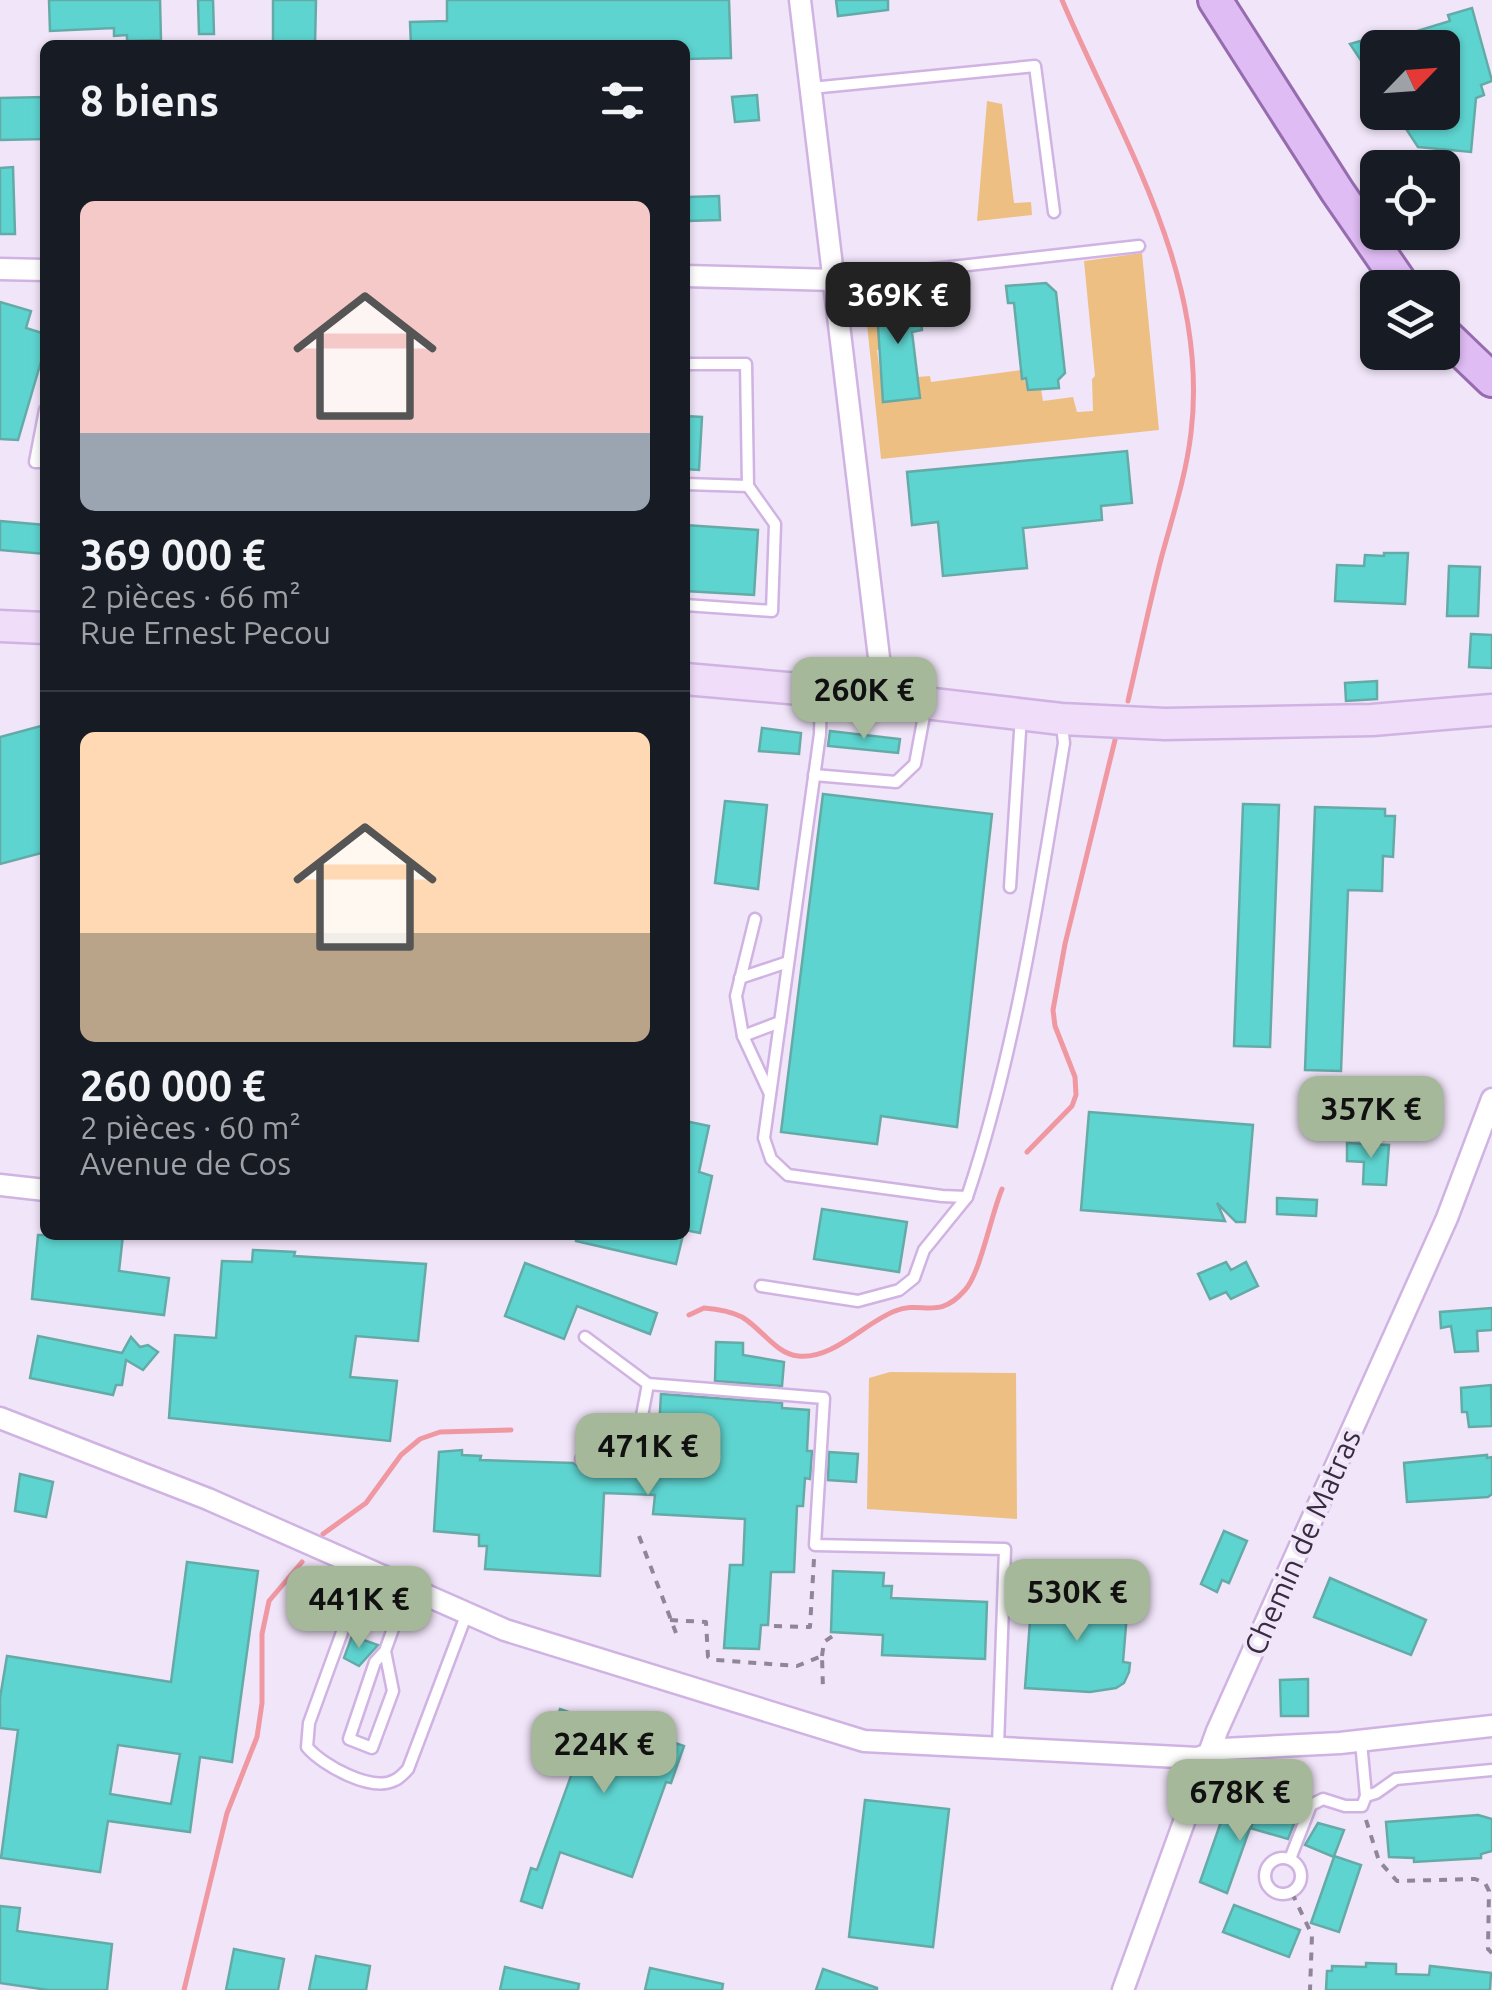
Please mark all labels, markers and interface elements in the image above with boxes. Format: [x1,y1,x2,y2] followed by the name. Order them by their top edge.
[1360,30,1460,130] north arrow
[1360,30,1460,370] map controls
[595,73,650,128] icon: filters
[80,77,219,124] text: 8 biens
[1360,150,1460,250] button: locate
[817,262,979,347] pin: 369K €
[275,266,455,446] icon: home
[1360,270,1460,370] button: layers
[847,276,949,312] text: 369K €
[80,531,266,578] text: 369 000 €
[80,578,301,614] text: 2 pièces · 66 m²
[80,614,331,650] text: Rue Ernest Pecou
[783,657,945,742] pin: 260K €
[813,671,915,707] text: 260K €
[275,797,455,977] icon: home
[80,1062,266,1109] text: 260 000 €
[1290,1076,1452,1161] pin: 357K €
[1320,1090,1422,1126] text: 357K €
[80,1109,301,1145] text: 2 pièces · 60 m²
[80,1145,291,1181] text: Avenue de Cos
[567,1413,729,1498] pin: 471K €
[1237,1424,1367,1660] street label: Chemin de Matras
[597,1427,699,1463] text: 471K €
[996,1559,1158,1644] pin: 530K €
[278,1566,440,1651] pin: 441K €
[1026,1573,1128,1609] text: 530K €
[308,1580,410,1616] text: 441K €
[523,1711,685,1796] pin: 224K €
[553,1725,655,1761] text: 224K €
[1159,1759,1321,1844] pin: 678K €
[1189,1773,1291,1809] text: 678K €

